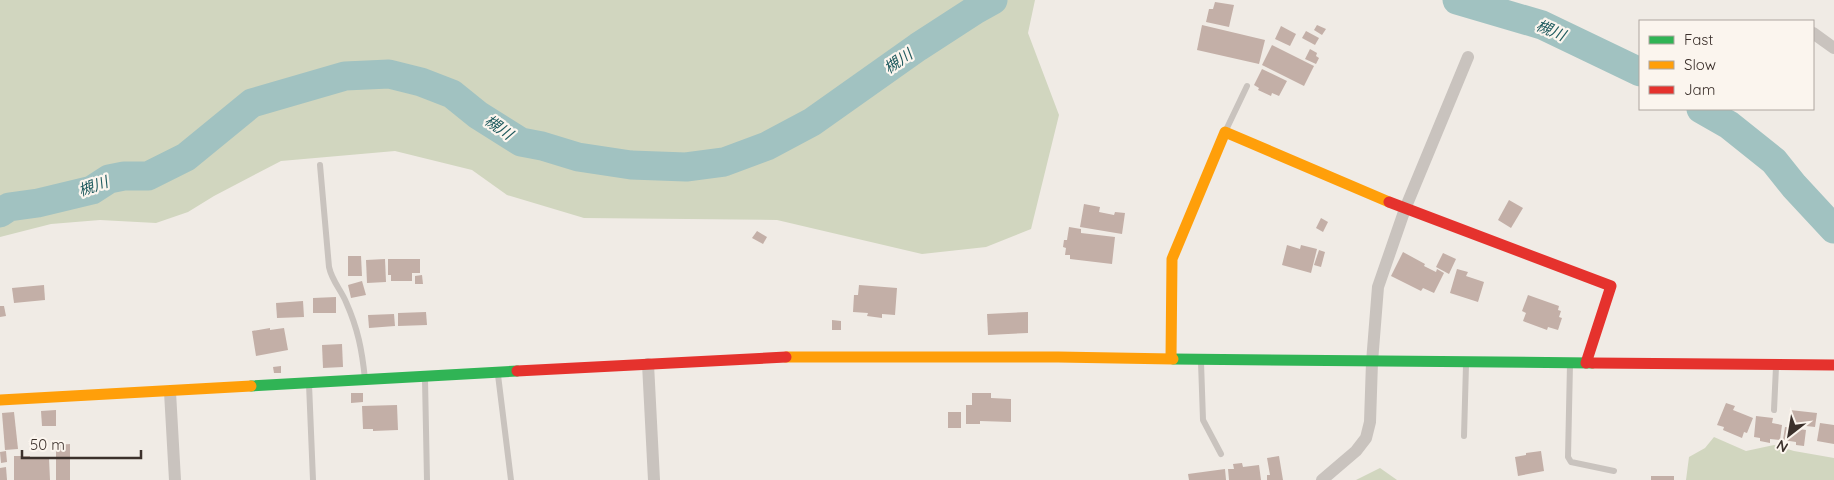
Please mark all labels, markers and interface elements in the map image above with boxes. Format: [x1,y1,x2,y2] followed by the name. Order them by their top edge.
[1533,15,1570,45] water label: 槻川
[1639,20,1814,110] legend
[1684,30,1713,49] text: Fast
[880,43,917,77] water label: 槻川
[1684,55,1716,74] text: Slow
[1684,80,1715,99] text: Jam
[481,111,518,145] water label: 槻川
[76,171,112,200] water label: 槻川
[1764,410,1814,460] north arrow
[22,428,141,460] scale bar
[30,435,65,454] text: 50 m
[1773,436,1791,457] text: N

